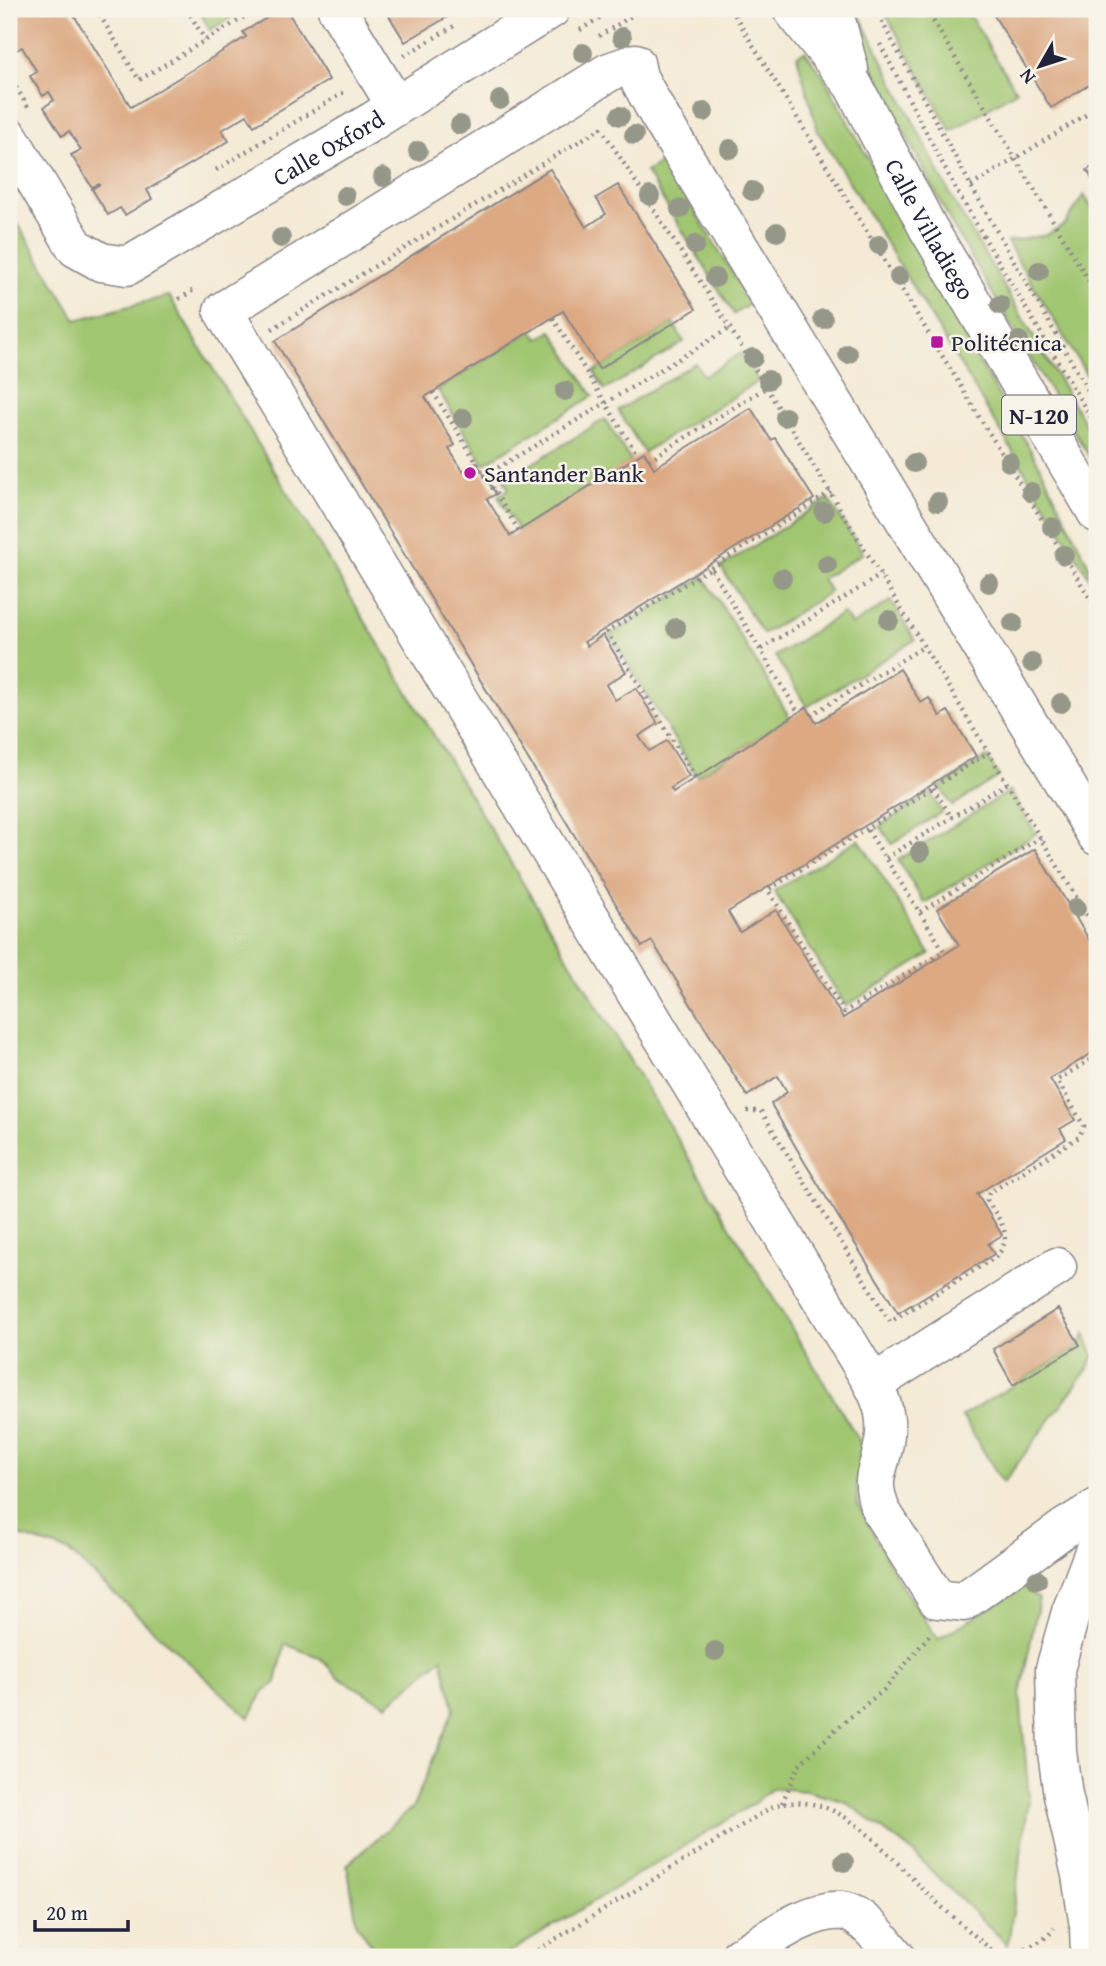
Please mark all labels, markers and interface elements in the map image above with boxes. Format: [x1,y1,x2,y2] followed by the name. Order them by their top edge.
[1004,32,1074,102] north arrow
[1012,63,1042,90] text: N
[266,101,391,194] street label: Calle Oxford
[877,152,984,306] street label: Calle Villadiego
[951,325,1063,360] place label: Politécnica
[929,334,945,350] marker: Politécnica
[1002,396,1076,434] road number: N-120
[484,456,645,491] place label: Santander Bank
[462,465,478,481] marker: Santander Bank
[35,1889,128,1933] scale bar
[46,1897,88,1928] text: 20 m

